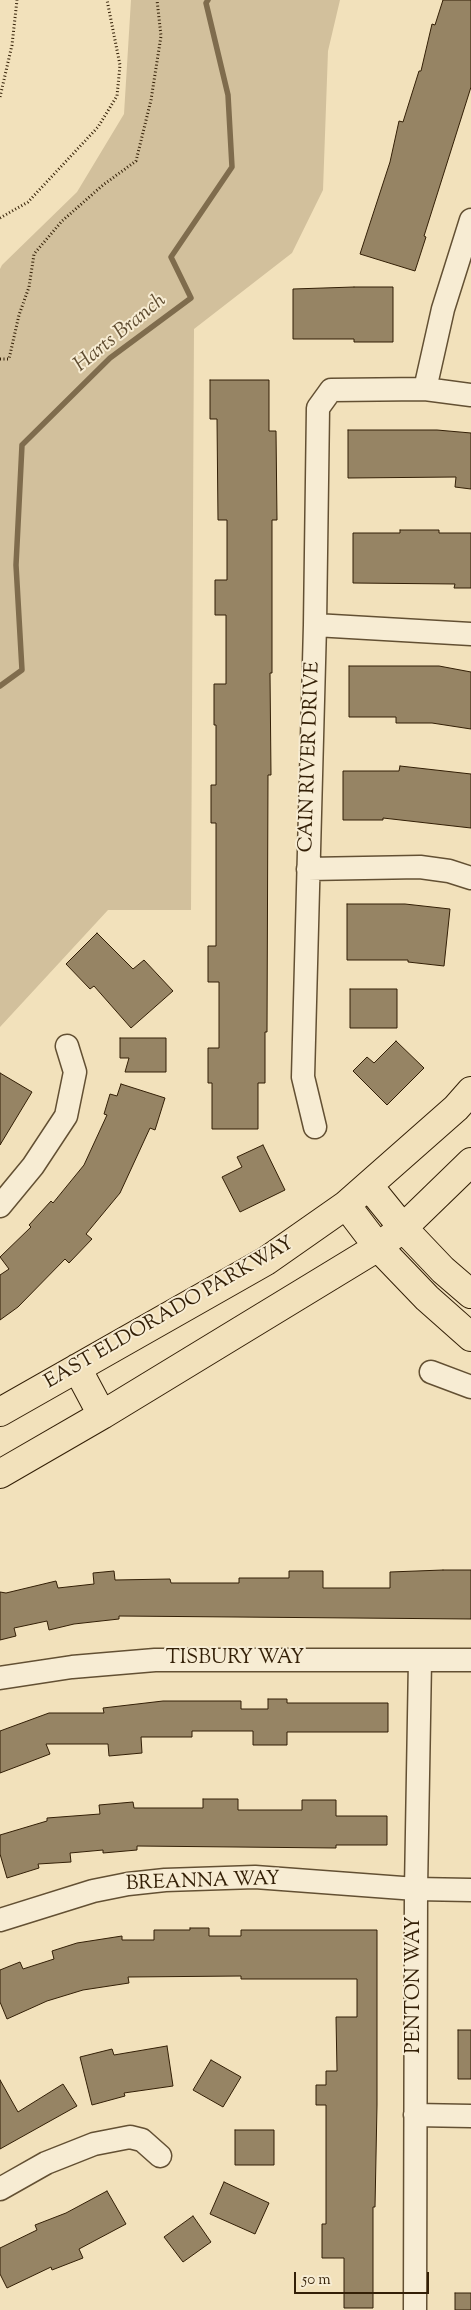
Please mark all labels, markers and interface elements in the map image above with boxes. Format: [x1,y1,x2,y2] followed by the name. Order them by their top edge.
[70,289,172,379] water label: Harts Branch
[296,661,326,853] street label: CAIN RIVER DRIVE
[41,1233,299,1395] street label: EAST ELDORADO PARKWAY
[166,1648,304,1672] street label: TISBURY WAY
[125,1868,281,1898] street label: BREANNA WAY
[404,1916,428,2054] street label: PENTON WAY
[296,2262,431,2294] scale bar
[302,2270,331,2291] text: 50 m

